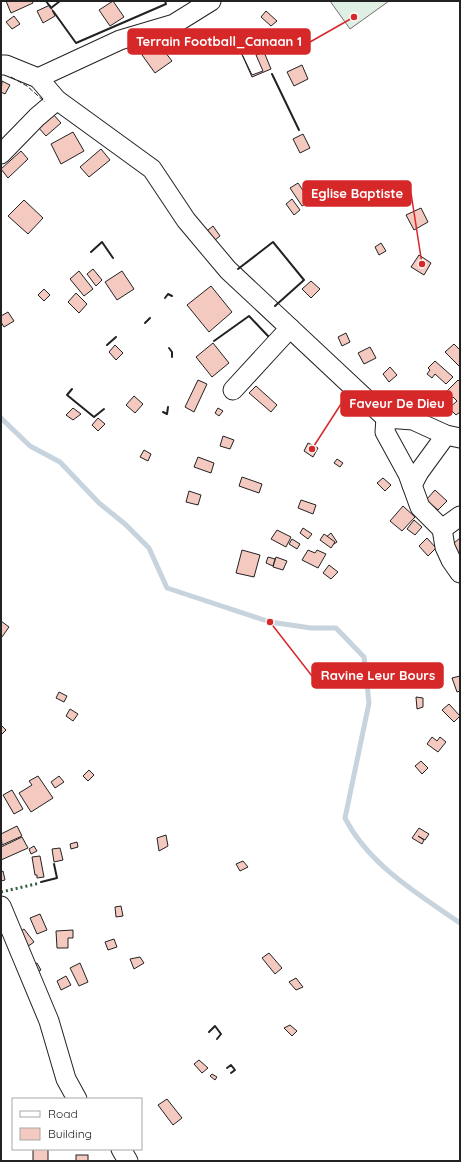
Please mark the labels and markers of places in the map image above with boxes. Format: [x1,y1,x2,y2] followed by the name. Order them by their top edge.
[128,29,310,54] callout: Terrain Football_Canaan 1
[303,181,411,206] callout: Eglise Baptiste
[341,391,452,416] callout: Faveur De Dieu
[312,663,443,688] callout: Ravine Leur Bours

